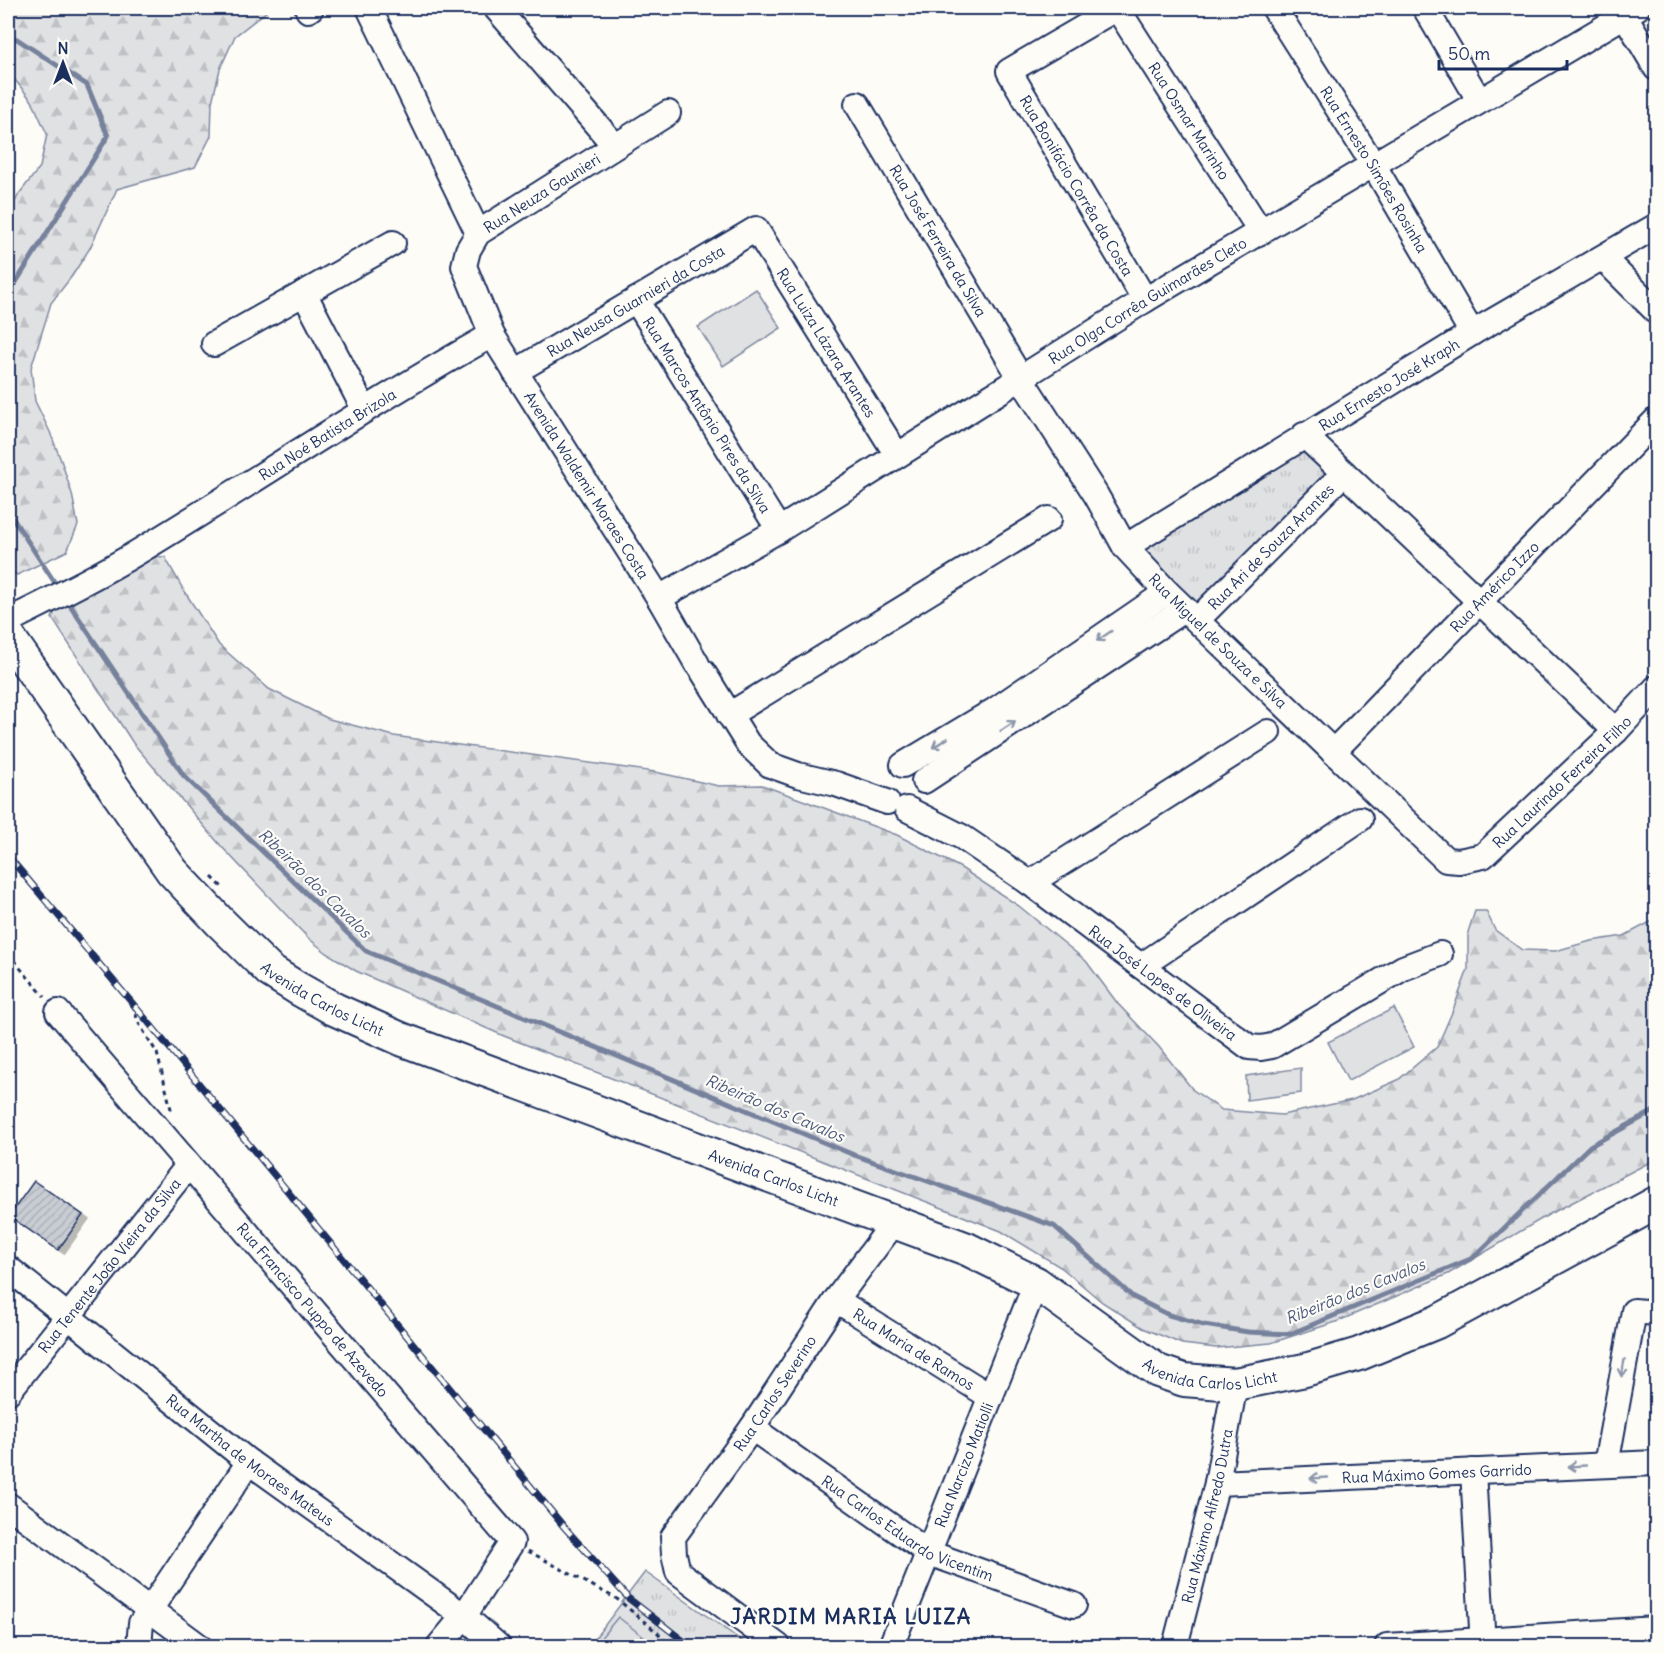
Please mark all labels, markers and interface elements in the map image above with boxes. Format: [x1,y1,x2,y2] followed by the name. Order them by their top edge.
[33,33,93,93] north arrow
[1439,33,1566,71] scale bar
[57,38,69,58] text: N
[1448,42,1490,65] text: 50 m
[1145,58,1234,183] street label: Rua Osmar Marinho
[1316,82,1432,256] street label: Rua Ernesto Simões Rosinha
[1016,92,1138,279] street label: Rua Bonifácio Corrêa da Costa
[480,149,604,237] street label: Rua Neuza Gaunieri
[886,161,991,320] street label: Rua José Ferreira da Silva
[1045,233,1250,368] street label: Rua Olga Corrêa Guimarães Cleto
[543,240,728,361] street label: Rua Neusa Guarnieri da Costa
[773,264,881,421] street label: Rua Luiza Lázara Arantes
[639,313,776,517] street label: Rua Marcos Antônio Pires da Silva
[1315,334,1463,435] street label: Rua Ernesto José Kraph
[255,384,400,484] street label: Rua Noé Batista Brizola
[521,388,654,582] street label: Avenida Waldemir Moraes Costa
[1203,479,1338,614] street label: Rua Ari de Souza Arantes
[1446,537,1543,636] street label: Rua Américo Izzo
[1145,569,1292,712] street label: Rua Miguel de Souza e Silva
[1096,630,1112,642] one-way arrow
[1488,712,1635,852] street label: Rua Laurindo Ferreira Filho
[999,720,1016,732] one-way arrow
[932,737,949,749] one-way arrow
[255,824,376,942] water label: Ribeirão dos Cavalos
[1085,921,1241,1045] street label: Rua José Lopes de Oliveira
[257,958,387,1040] street label: Avenida Carlos Licht
[703,1070,848,1147] water label: Ribeirão dos Cavalos
[706,1144,841,1210] street label: Avenida Carlos Licht
[34,1174,184,1356] street label: Rua Tenente João Vieira da Silva
[233,1219,393,1401] street label: Rua Francisco Puppo de Azevedo
[1282,1254,1428,1328] water label: Ribeirão dos Cavalos
[850,1304,978,1394] street label: Rua Maria de Ramos
[729,1331,820,1455] street label: Rua Carlos Severino
[1139,1354,1279,1393] street label: Avenida Carlos Licht
[1617,1358,1628,1378] one-way arrow
[162,1390,338,1530] street label: Rua Martha de Moraes Mateus
[930,1400,997,1530] street label: Rua Narcizo Matiolli
[1177,1427,1236,1605] street label: Rua Máximo Alfredo Dutra
[1341,1459,1532,1487] street label: Rua Máximo Gomes Garrido
[1568,1461,1588,1472] one-way arrow
[818,1471,996,1585] street label: Rua Carlos Eduardo Vicentim
[1310,1473,1330,1484] one-way arrow
[730,1603,972,1630] district label: JARDIM MARIA LUIZA

